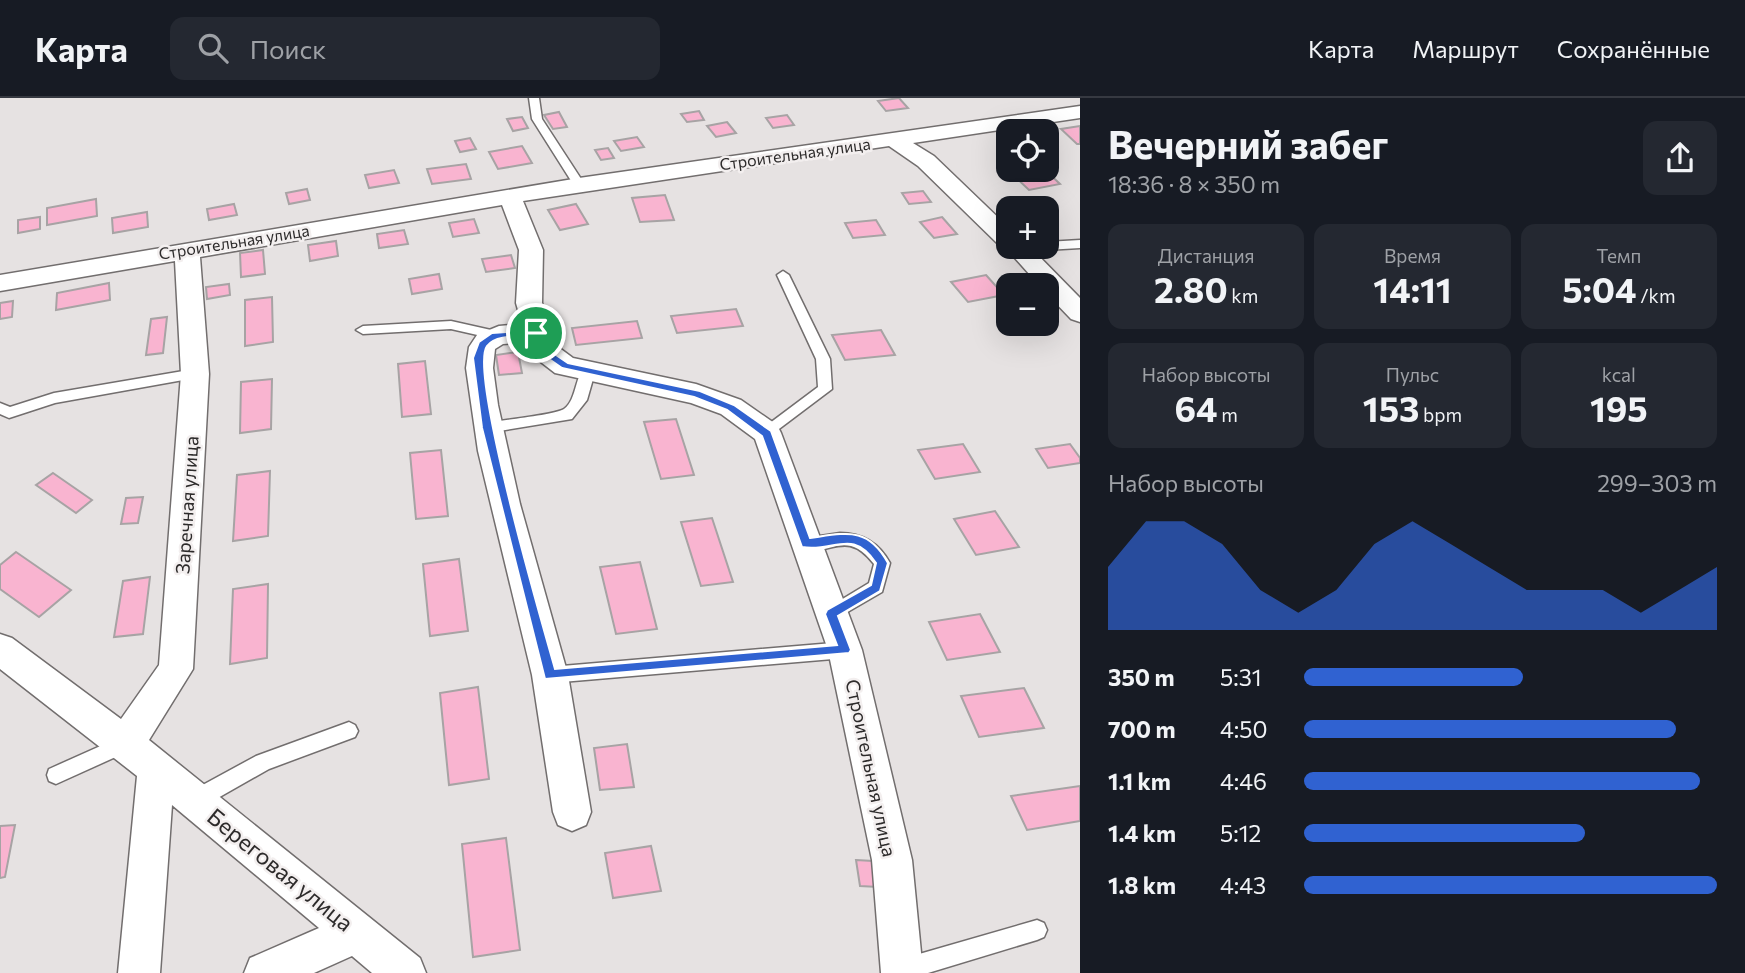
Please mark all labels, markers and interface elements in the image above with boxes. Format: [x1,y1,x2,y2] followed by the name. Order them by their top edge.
[170,17,660,80] search box
[35,28,128,69] text: Карта
[194,29,232,67] icon: search
[250,33,326,64] text: Поиск
[1308,34,1374,63] text: Карта
[1412,34,1519,63] text: Маршрут
[1557,34,1710,63] text: Сохранённые
[996,119,1059,336] map controls
[996,119,1059,182] button: locate
[1108,120,1388,167] text: Вечерний забег
[1643,121,1717,195] button: share
[718,133,872,174] street label: Строительная улица
[1108,170,1280,198] text: 18:36 · 8 × 350 m
[996,196,1059,259] button: +
[157,220,311,263] street label: Строительная улица
[1158,244,1255,267] text: Дистанция
[1384,244,1441,267] text: Время
[1596,244,1641,267] text: Темп
[1154,267,1228,310] text: 2.80
[1373,267,1452,310] text: 14:11
[1562,267,1637,310] text: 5:04
[996,273,1059,336] button: −
[1228,284,1258,307] text: km
[1637,284,1676,307] text: /km
[506,303,566,363] pin
[517,314,555,352] icon: arrive
[1142,363,1271,386] text: Набор высоты
[1386,363,1439,386] text: Пульс
[1602,363,1636,386] text: kcal
[1175,386,1218,429] text: 64
[1363,386,1419,429] text: 153
[1590,386,1648,429] text: 195
[1218,403,1238,426] text: m
[1419,403,1462,426] text: bpm
[170,435,203,575] street label: Заречная улица
[1108,469,1264,497] text: Набор высоты
[1597,469,1717,497] text: 299–303 m
[1108,663,1175,691] text: 350 m
[1220,663,1262,691] text: 5:31
[841,677,902,859] street label: Строительная улица
[1108,715,1176,743] text: 700 m
[1220,715,1267,743] text: 4:50
[1108,767,1171,795] text: 1.1 km
[1220,767,1267,795] text: 4:46
[202,802,359,937] street label: Береговая улица
[1108,819,1176,847] text: 1.4 km
[1220,819,1261,847] text: 5:12
[1108,871,1176,899] text: 1.8 km
[1220,871,1266,899] text: 4:43

